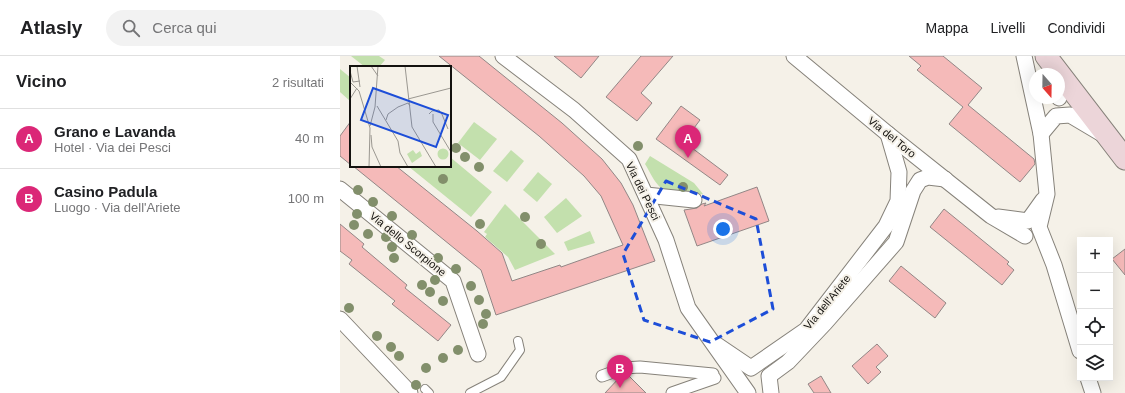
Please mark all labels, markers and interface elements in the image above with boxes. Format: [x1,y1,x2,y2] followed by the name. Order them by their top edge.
[106,10,386,46] search box
[20,17,82,38] text: Atlasly
[120,17,142,39] icon: search
[152,19,217,36] text: Cerca qui
[926,20,968,36] text: Mappa
[990,20,1025,36] text: Livelli
[1047,20,1105,36] text: Condividi
[350,66,451,167] inset map
[1029,68,1065,104] north arrow
[16,72,67,91] text: Vicino
[272,75,324,90] text: 2 risultati
[866,114,918,160] street label: Via del Toro
[54,123,176,140] text: Grano e Lavanda
[675,125,701,158] pin: A
[24,131,34,146] text: A
[295,131,324,146] text: 40 m
[54,140,171,155] text: Hotel · Via dei Pesci
[624,160,662,222] street label: Via dei Pesci
[54,183,157,200] text: Casino Padula
[24,191,34,206] text: B
[288,191,324,206] text: 100 m
[54,200,181,215] text: Luogo · Via dell'Ariete
[367,210,449,278] street label: Via dello Scorpione
[713,219,733,239] your location
[1077,237,1113,381] map controls
[1077,237,1113,273] button: +
[801,272,853,332] street label: Via dell'Ariete
[1077,273,1113,309] button: −
[1077,309,1113,345] button: locate
[1077,345,1113,381] button: layers
[607,355,633,388] pin: B

